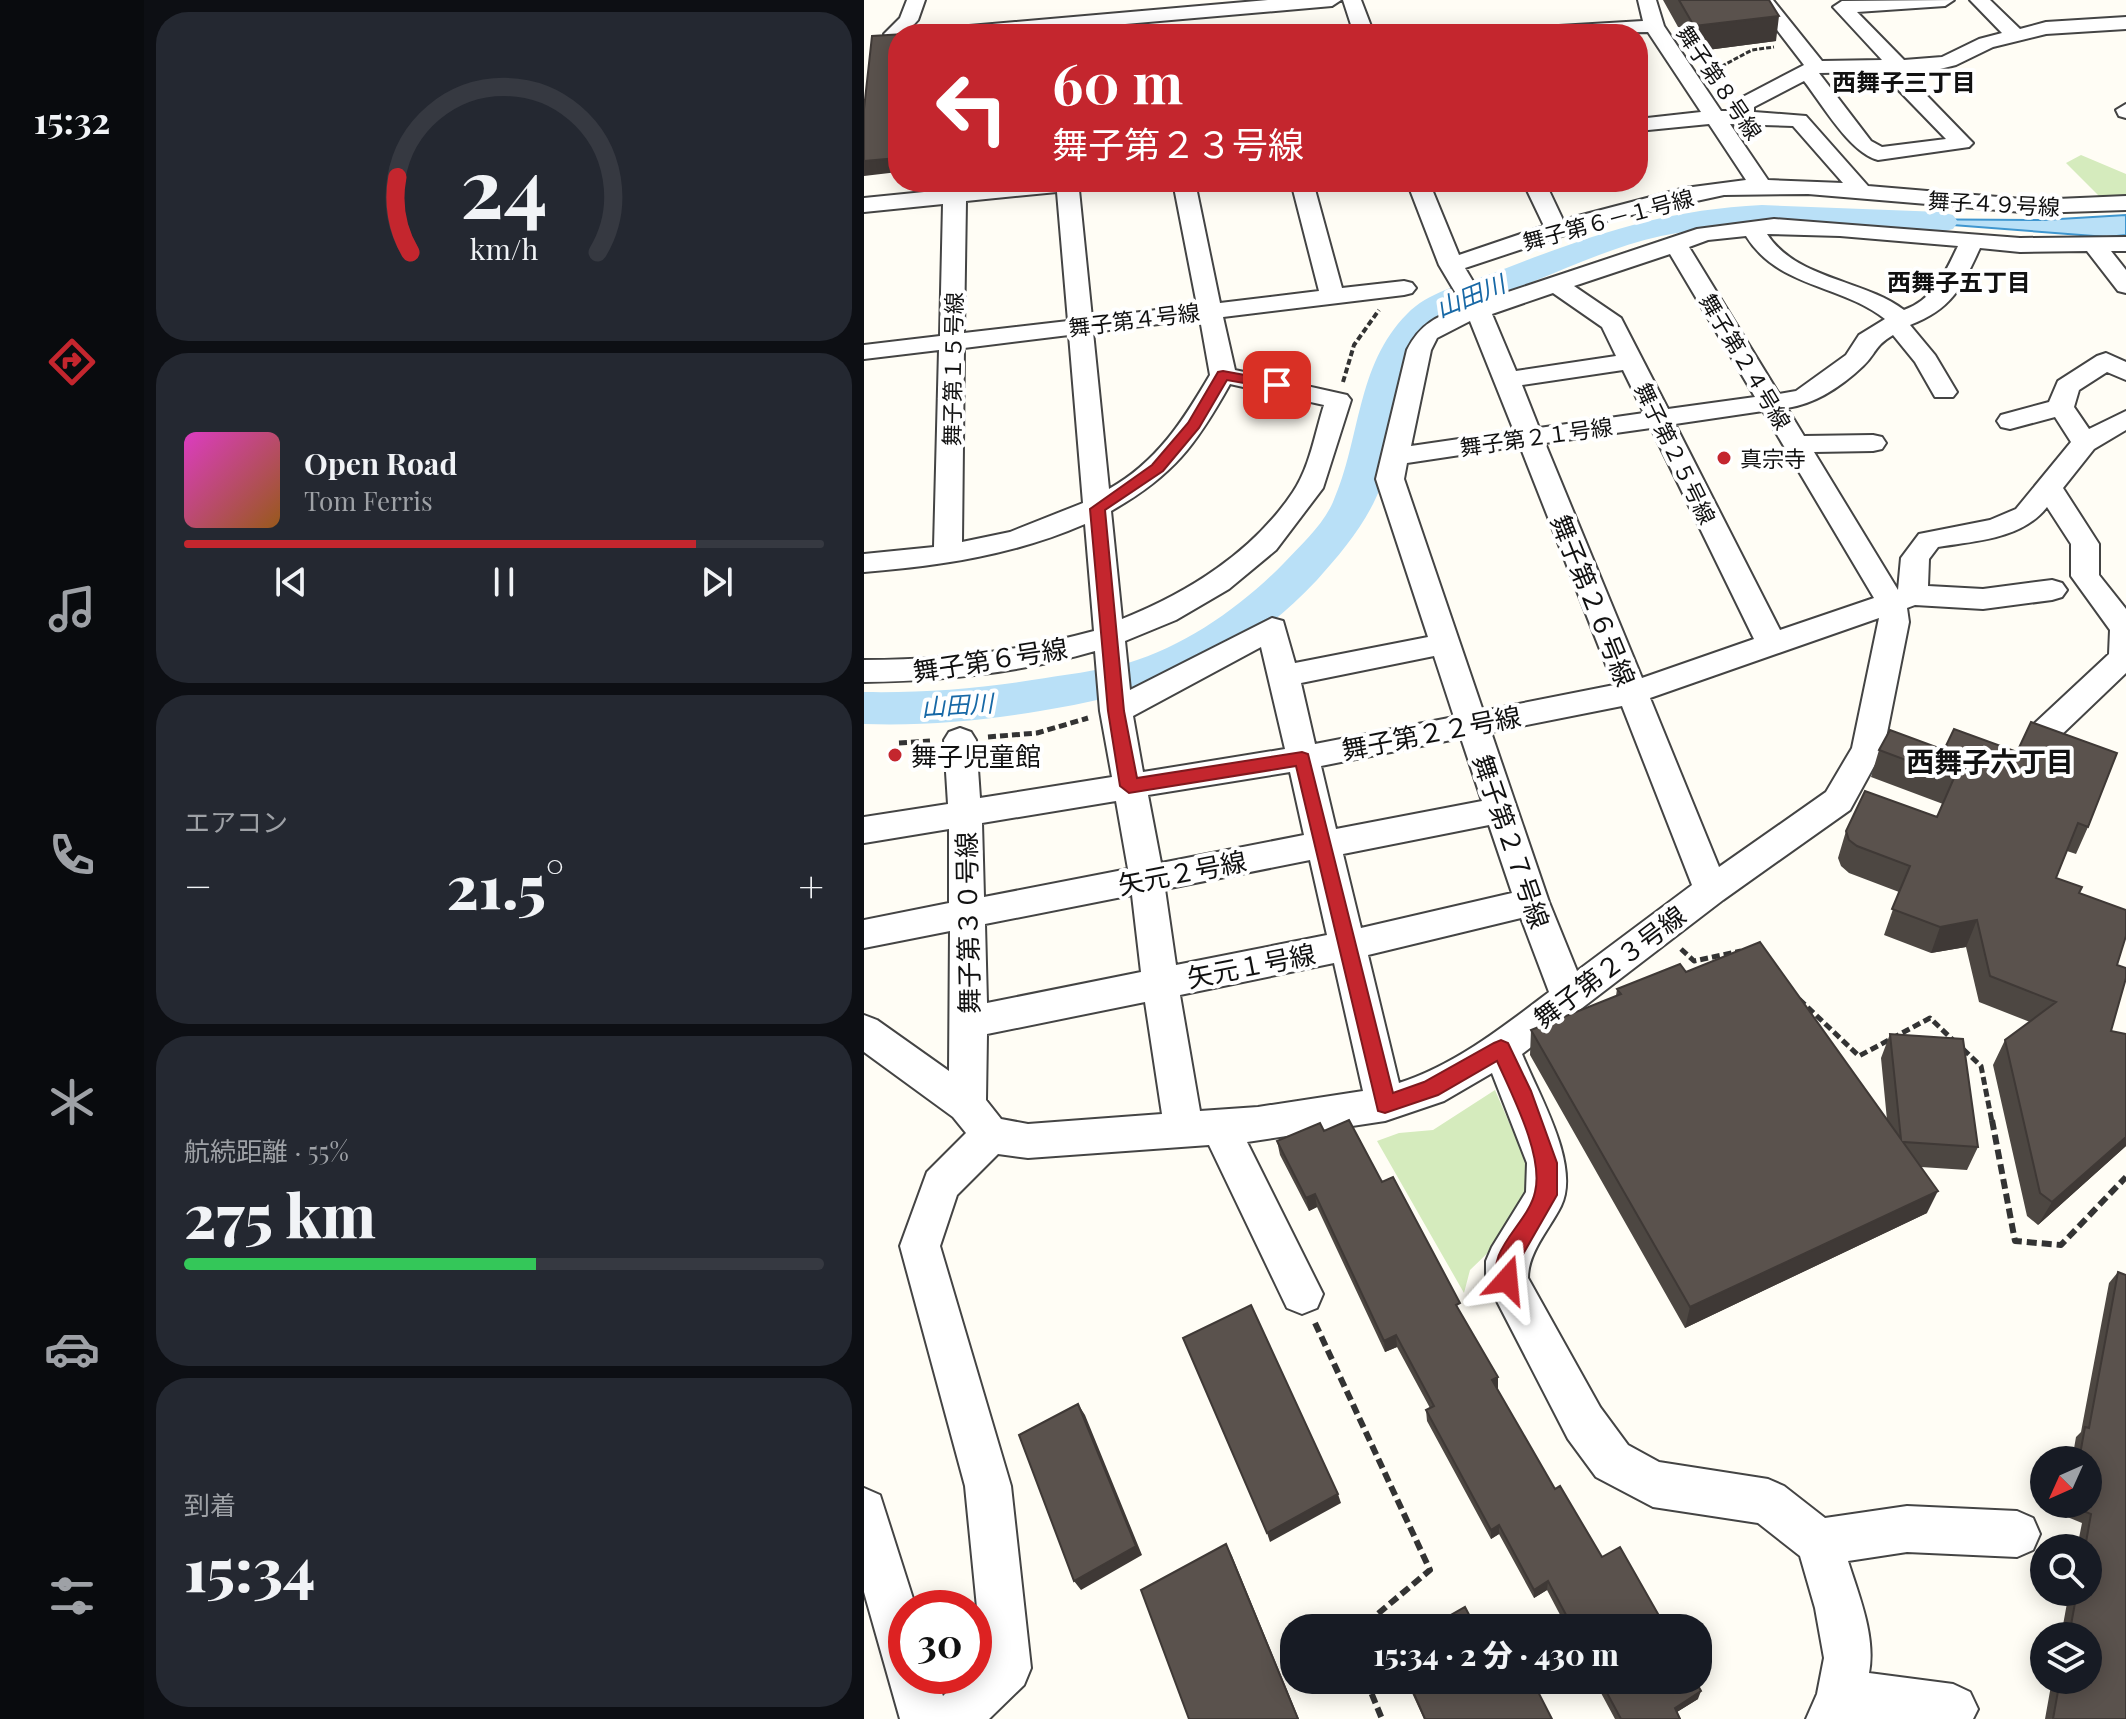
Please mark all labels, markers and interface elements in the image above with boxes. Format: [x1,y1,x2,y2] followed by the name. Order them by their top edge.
[1671,19,1769,145] street label: 舞子第８号線
[1052,44,1183,119] text: 60 m
[920,56,1024,160] icon: left
[1832,65,1976,97] district label: 西舞子三丁目
[34,95,110,143] text: 15:32
[1052,119,1304,167] text: 舞子第２３号線
[460,128,548,239] text: 24
[1519,182,1697,256] street label: 舞子第６－１号線
[1927,185,2061,221] street label: 舞子４９号線
[470,229,538,267] text: km/h
[1887,265,2031,297] district label: 西舞子五丁目
[1431,266,1512,323] water label: 山田川
[1693,287,1799,435] street label: 舞子第２４号線
[936,292,968,446] street label: 舞子第１５号線
[1067,296,1201,342] street label: 舞子第４号線
[44,334,100,390] icon: directions
[1243,351,1311,419] pin
[1255,363,1299,407] icon: arrive
[1629,377,1723,529] street label: 舞子第２５号線
[1458,410,1614,462] street label: 舞子第２１号線
[304,443,457,483] text: Open Road
[1740,443,1806,473] place label: 真宗寺
[1715,449,1733,467] marker: 真宗寺
[304,483,433,518] text: Tom Ferris
[1544,509,1644,691] street label: 舞子第２６号線
[269,560,313,604] icon: previous
[482,560,526,604] icon: pause
[695,560,739,604] icon: next
[44,581,100,637] icon: music
[910,630,1070,688] street label: 舞子第６号線
[920,685,997,722] water label: 山田川
[1338,697,1524,767] street label: 舞子第２２号線
[911,738,1041,773] place label: 舞子児童館
[1906,742,2074,779] district label: 西舞子六丁目
[886,746,904,764] marker: 舞子児童館
[1466,749,1558,933] street label: 舞子第２７号線
[184,804,288,839] text: エアコン
[44,827,100,883] icon: phone
[948,832,986,1014] street label: 舞子第３０号線
[1115,842,1249,902] street label: 矢元２号線
[447,844,564,924] text: 21.5°
[184,855,212,914] text: −
[798,855,824,914] text: +
[1526,897,1692,1035] street label: 舞子第２３号線
[1184,935,1318,995] street label: 矢元１号線
[44,1074,100,1130] icon: climate
[184,1133,349,1168] text: 航続距離 · 55%
[184,1173,376,1253] text: 275 km
[1465,1238,1549,1322] position arrow
[44,1321,100,1377] icon: car
[2030,1446,2102,1518] north arrow
[2030,1446,2102,1694] map controls
[184,1487,236,1522] text: 到着
[184,1527,315,1607] text: 15:34
[2030,1534,2102,1606] button: search
[44,1568,100,1624] icon: filters
[888,1590,992,1694] speed limit sign: 30
[2030,1622,2102,1694] button: layers
[1373,1634,1619,1674] text: 15:34 · 2 分 · 430 m

